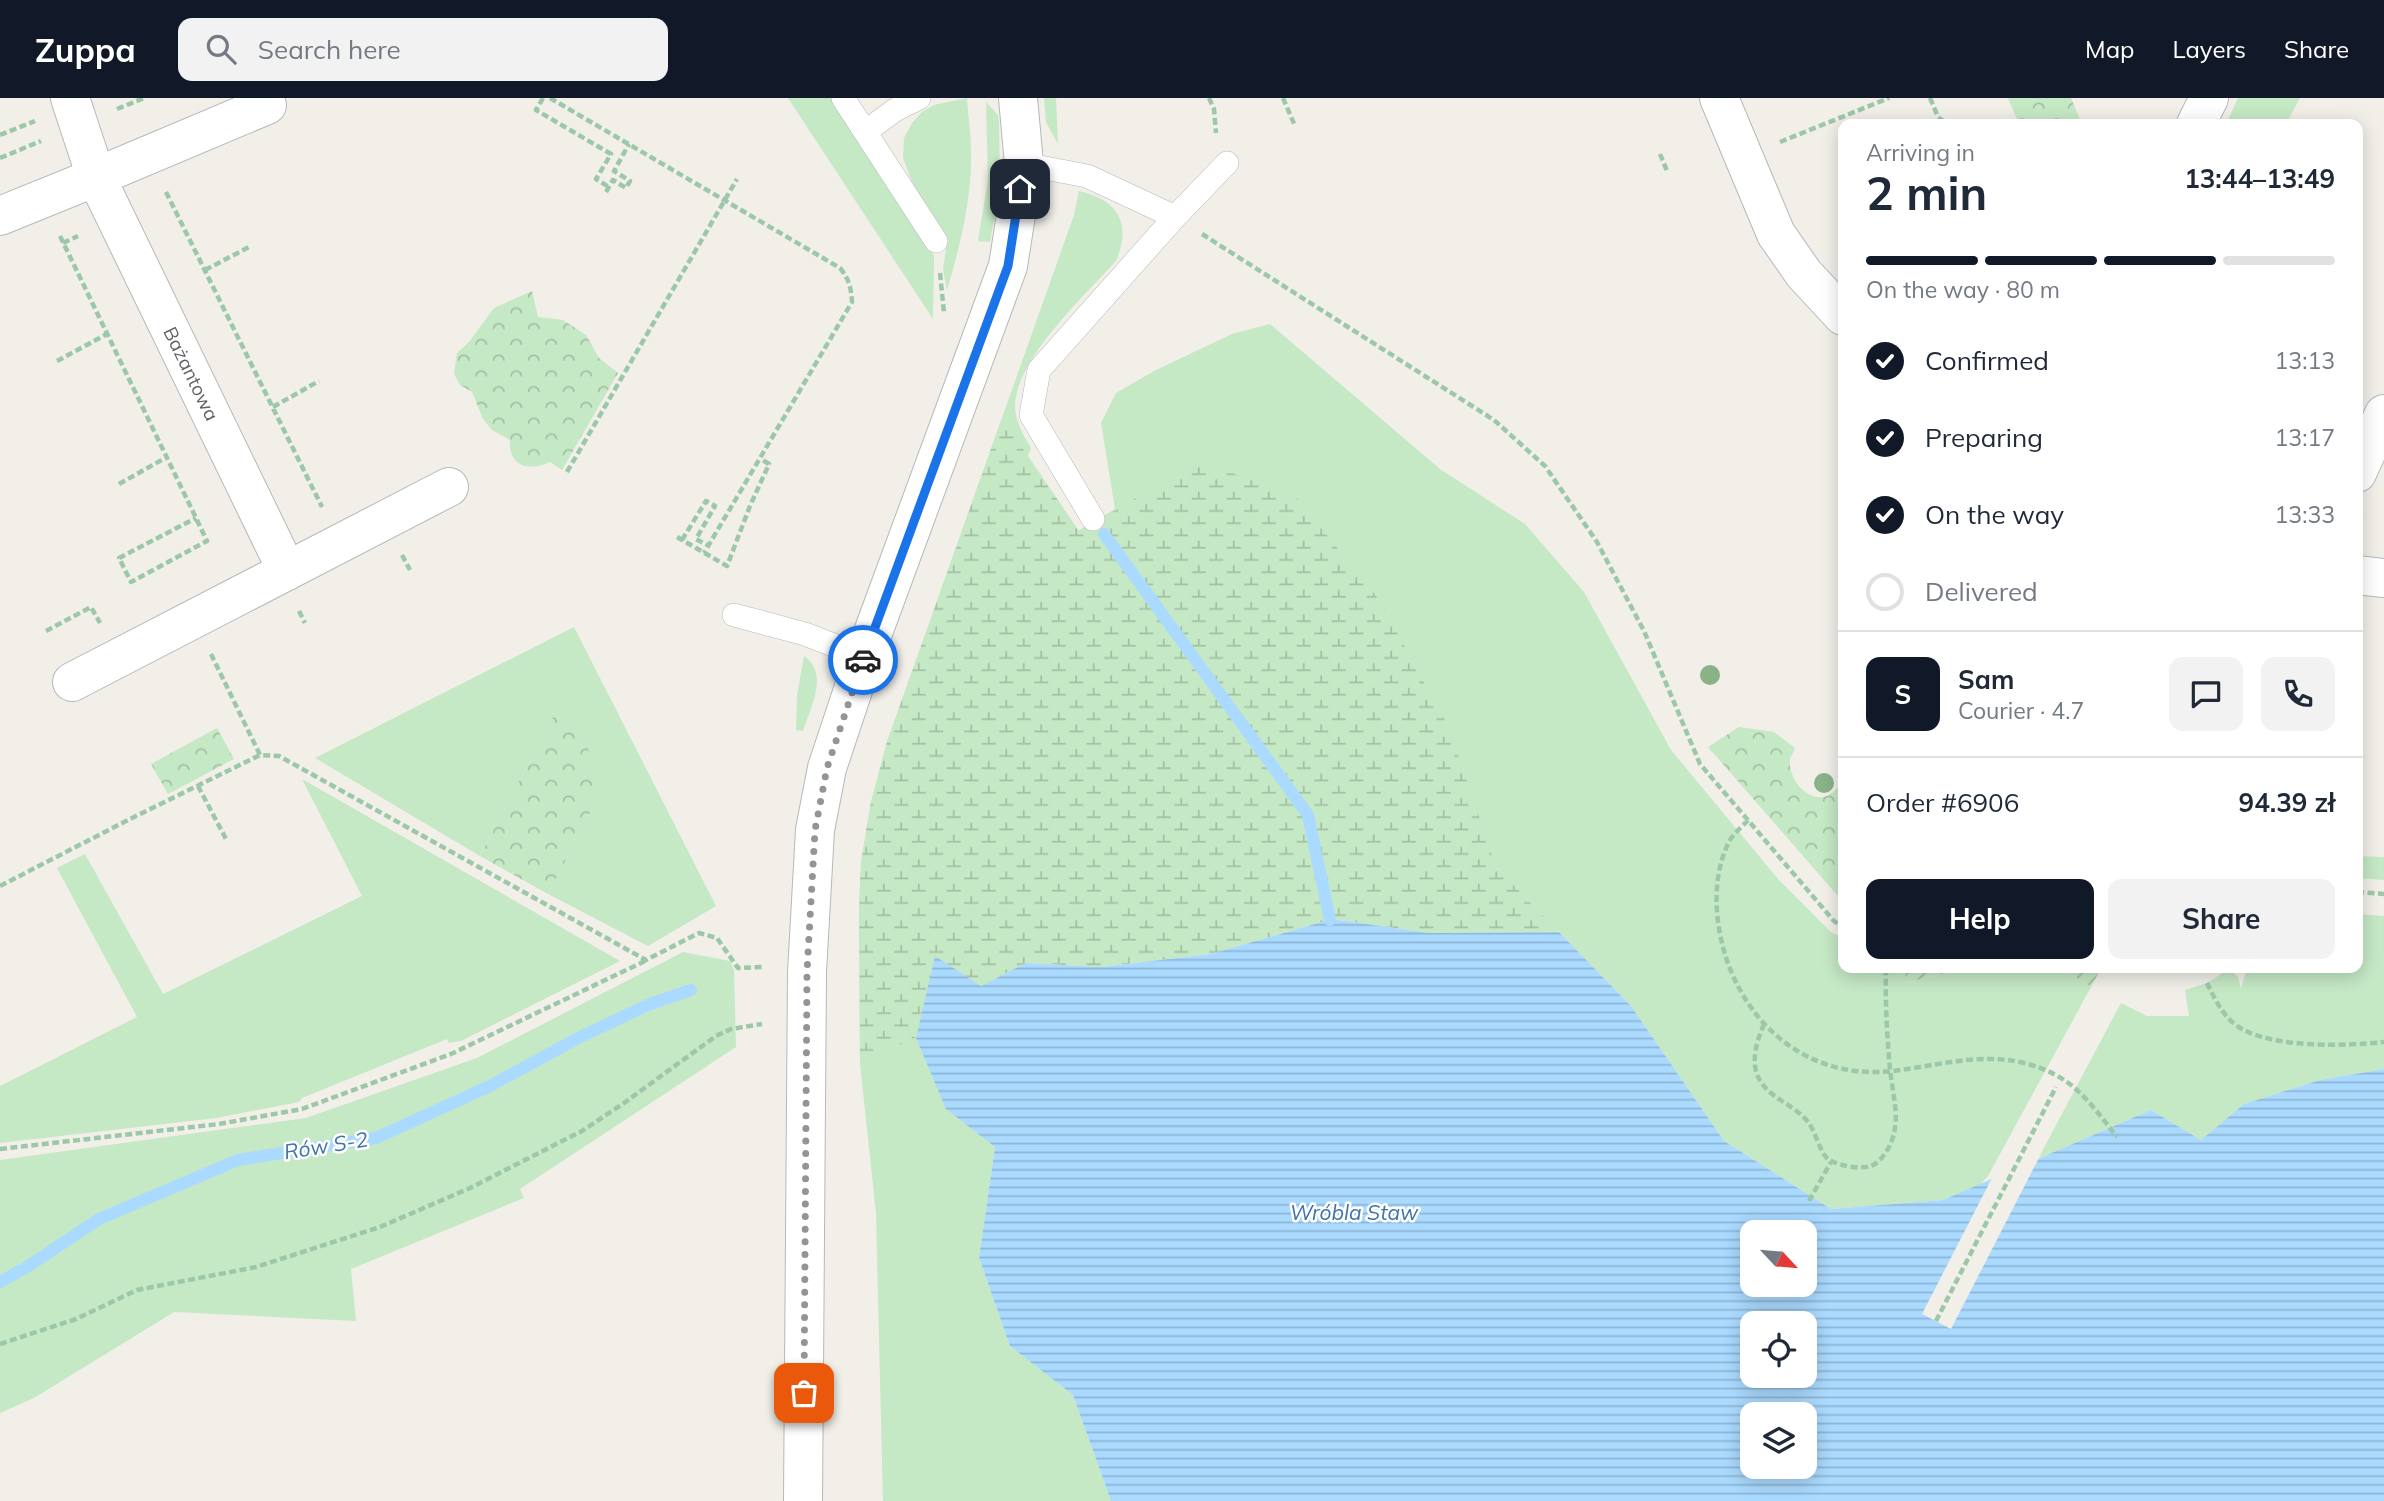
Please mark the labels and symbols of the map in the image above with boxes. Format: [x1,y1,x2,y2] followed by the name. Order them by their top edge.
[990,159,1050,219] pin
[158,323,224,425] street label: Bażantowa
[828,625,898,695] courier
[282,1126,370,1164] water label: Rów S-2
[1290,1199,1419,1225] water label: Wróbla Staw
[1740,1220,1816,1297] north arrow
[774,1363,834,1423] pin

